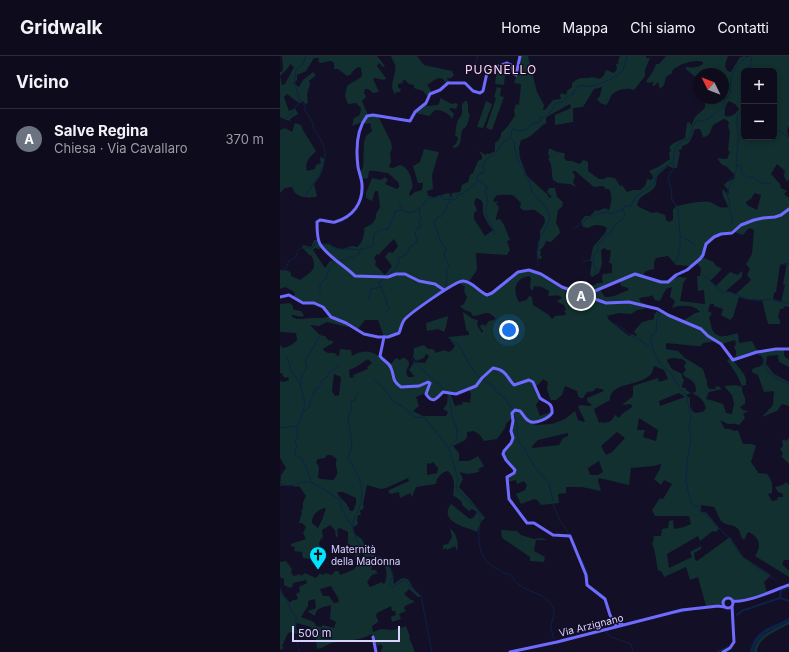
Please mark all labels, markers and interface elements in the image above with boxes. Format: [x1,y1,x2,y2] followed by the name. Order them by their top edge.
[20,16,103,39] text: Gridwalk
[501,19,541,36] text: Home
[563,19,608,36] text: Mappa
[630,19,695,36] text: Chi siamo
[717,19,769,36] text: Contatti
[465,62,537,77] district label: PUGNELLO
[693,68,729,104] north arrow
[741,68,777,140] map controls
[741,68,777,104] button: +
[16,72,69,92] text: Vicino
[741,104,777,140] button: −
[54,121,148,140] text: Salve Regina
[24,131,34,147] text: A
[226,131,264,147] text: 370 m
[54,140,187,156] text: Chiesa · Via Cavallaro
[568,281,594,311] pin: A
[499,320,519,340] your location
[331,543,400,567] place label: Maternità della Madonna
[308,545,328,570] church icon: Maternità della Madonna
[558,611,624,639] street label: Via Arzignano
[292,624,400,643] scale bar
[298,626,331,640] text: 500 m

